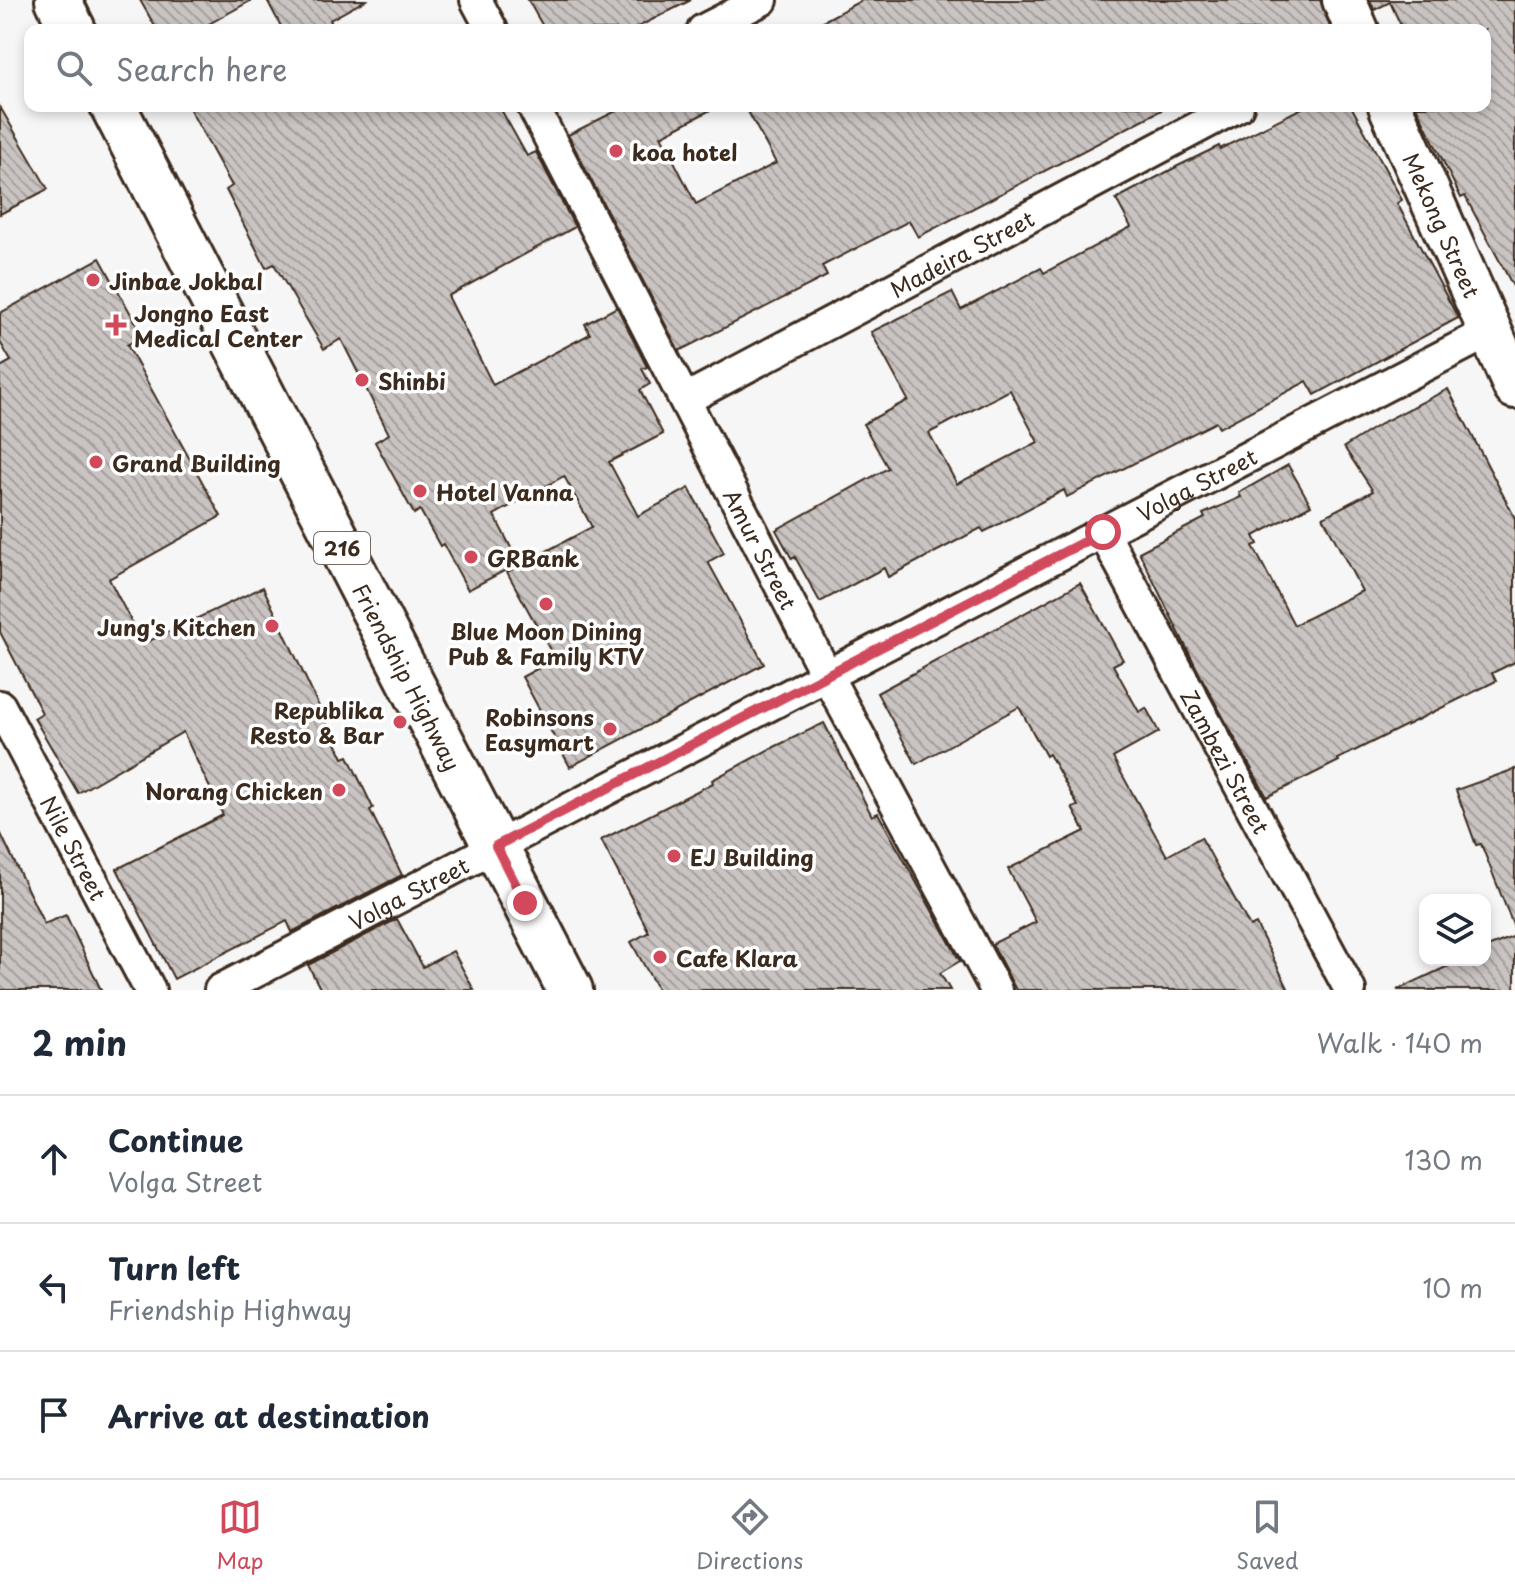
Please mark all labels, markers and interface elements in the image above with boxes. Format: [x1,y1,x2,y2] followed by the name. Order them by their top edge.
[24,24,1491,112] search box
[52,46,96,90] icon: search
[116,46,288,91] text: Search here
[632,135,737,168] place label: koa hotel
[607,142,625,160] marker: koa hotel
[1396,147,1490,303] street label: Mekong Street
[884,201,1040,305] street label: Madeira Street
[109,264,263,297] place label: Jinbae Jokbal
[84,271,102,289] marker: Jinbae Jokbal
[134,296,303,354] place label: Jongno East Medical Center
[105,314,127,336] marker: Jongno East Medical Center
[378,364,446,397] place label: Shinbi
[353,371,371,389] marker: Shinbi
[1131,439,1262,528] street label: Volga Street
[112,446,281,479] place label: Grand Building
[87,453,105,471] marker: Grand Building
[436,475,574,508] place label: Hotel Vanna
[411,482,429,500] marker: Hotel Vanna
[716,483,806,615] street label: Amur Street
[1085,514,1121,550] route start
[314,532,370,564] road number: 216
[487,541,579,574] place label: GRBank
[462,548,480,566] marker: GRBank
[346,577,470,776] street label: Friendship Highway
[537,595,555,613] marker: Blue Moon Dining Pub & Family KTV
[97,610,256,643] place label: Jung's Kitchen
[448,614,644,672] place label: Blue Moon Dining Pub & Family KTV
[263,617,281,635] marker: Jung's Kitchen
[1174,682,1279,839] street label: Zambezi Street
[250,693,385,751] place label: Republika Resto & Bar
[485,700,594,758] place label: Robinsons Easymart
[391,713,409,731] marker: Republika Resto & Bar
[601,720,619,738] marker: Robinsons Easymart
[145,774,323,807] place label: Norang Chicken
[330,781,348,799] marker: Norang Chicken
[33,789,116,906] street label: Nile Street
[690,840,814,873] place label: EJ Building
[665,847,683,865] marker: EJ Building
[343,848,474,937] street label: Volga Street
[507,885,543,921] route end
[1419,894,1491,966] map controls
[1419,894,1491,966] button: layers
[676,941,798,974] place label: Cafe Klara
[651,948,669,966] marker: Cafe Klara
[32,1016,127,1068] text: 2 min
[1317,1023,1483,1062] text: Walk · 140 m
[108,1117,243,1162] text: Continue
[32,1137,76,1181] icon: ahead
[1404,1140,1483,1179] text: 130 m
[108,1162,262,1201] text: Volga Street
[108,1245,240,1290] text: Turn left
[32,1265,76,1309] icon: left
[1422,1268,1483,1307] text: 10 m
[108,1290,352,1329] text: Friendship Highway
[32,1393,76,1437] icon: arrive
[108,1393,430,1438] text: Arrive at destination
[216,1495,263,1576] tab: Map
[696,1495,803,1576] tab: Directions
[1236,1495,1299,1576] tab: Saved

